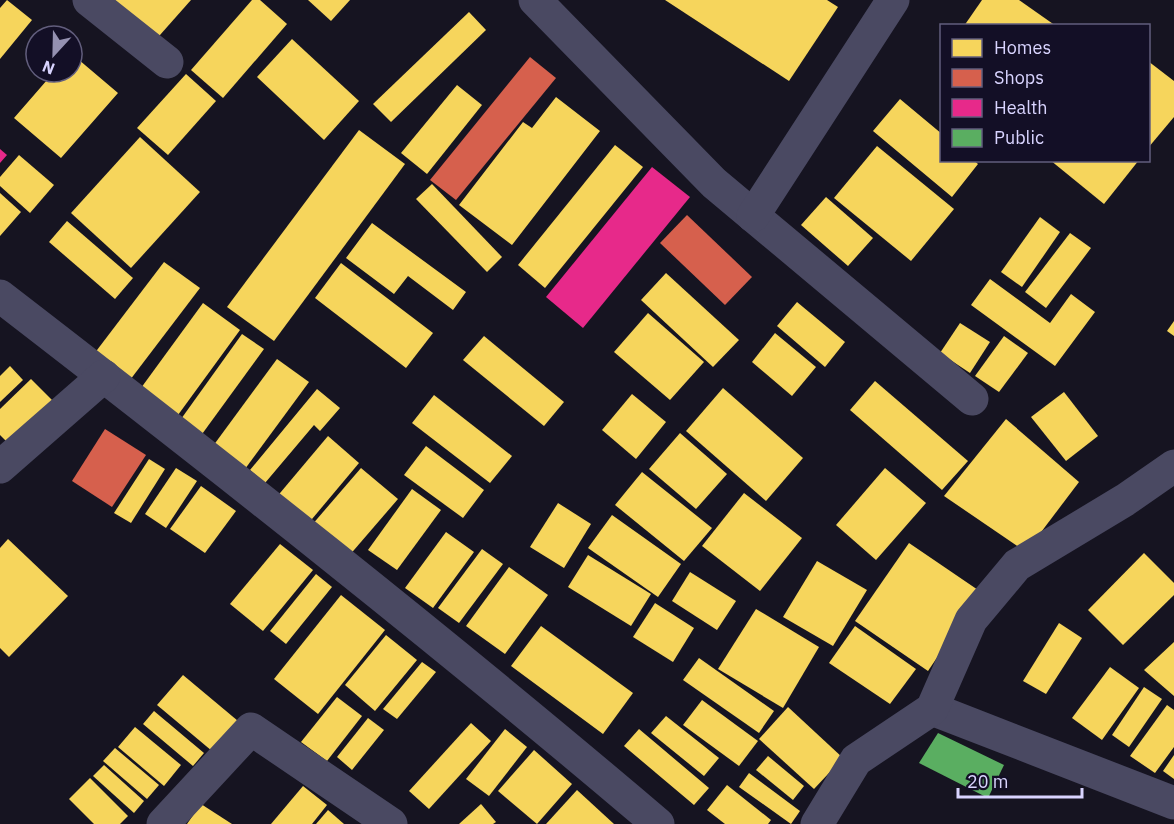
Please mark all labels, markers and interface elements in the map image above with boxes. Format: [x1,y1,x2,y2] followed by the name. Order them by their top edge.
[24,24,84,84] north arrow
[940,24,1150,162] legend
[994,36,1051,59] text: Homes
[39,56,58,79] text: N
[994,66,1044,89] text: Shops
[994,96,1048,119] text: Health
[994,126,1044,149] text: Public
[958,761,1082,799] scale bar
[967,770,1009,793] text: 20 m

